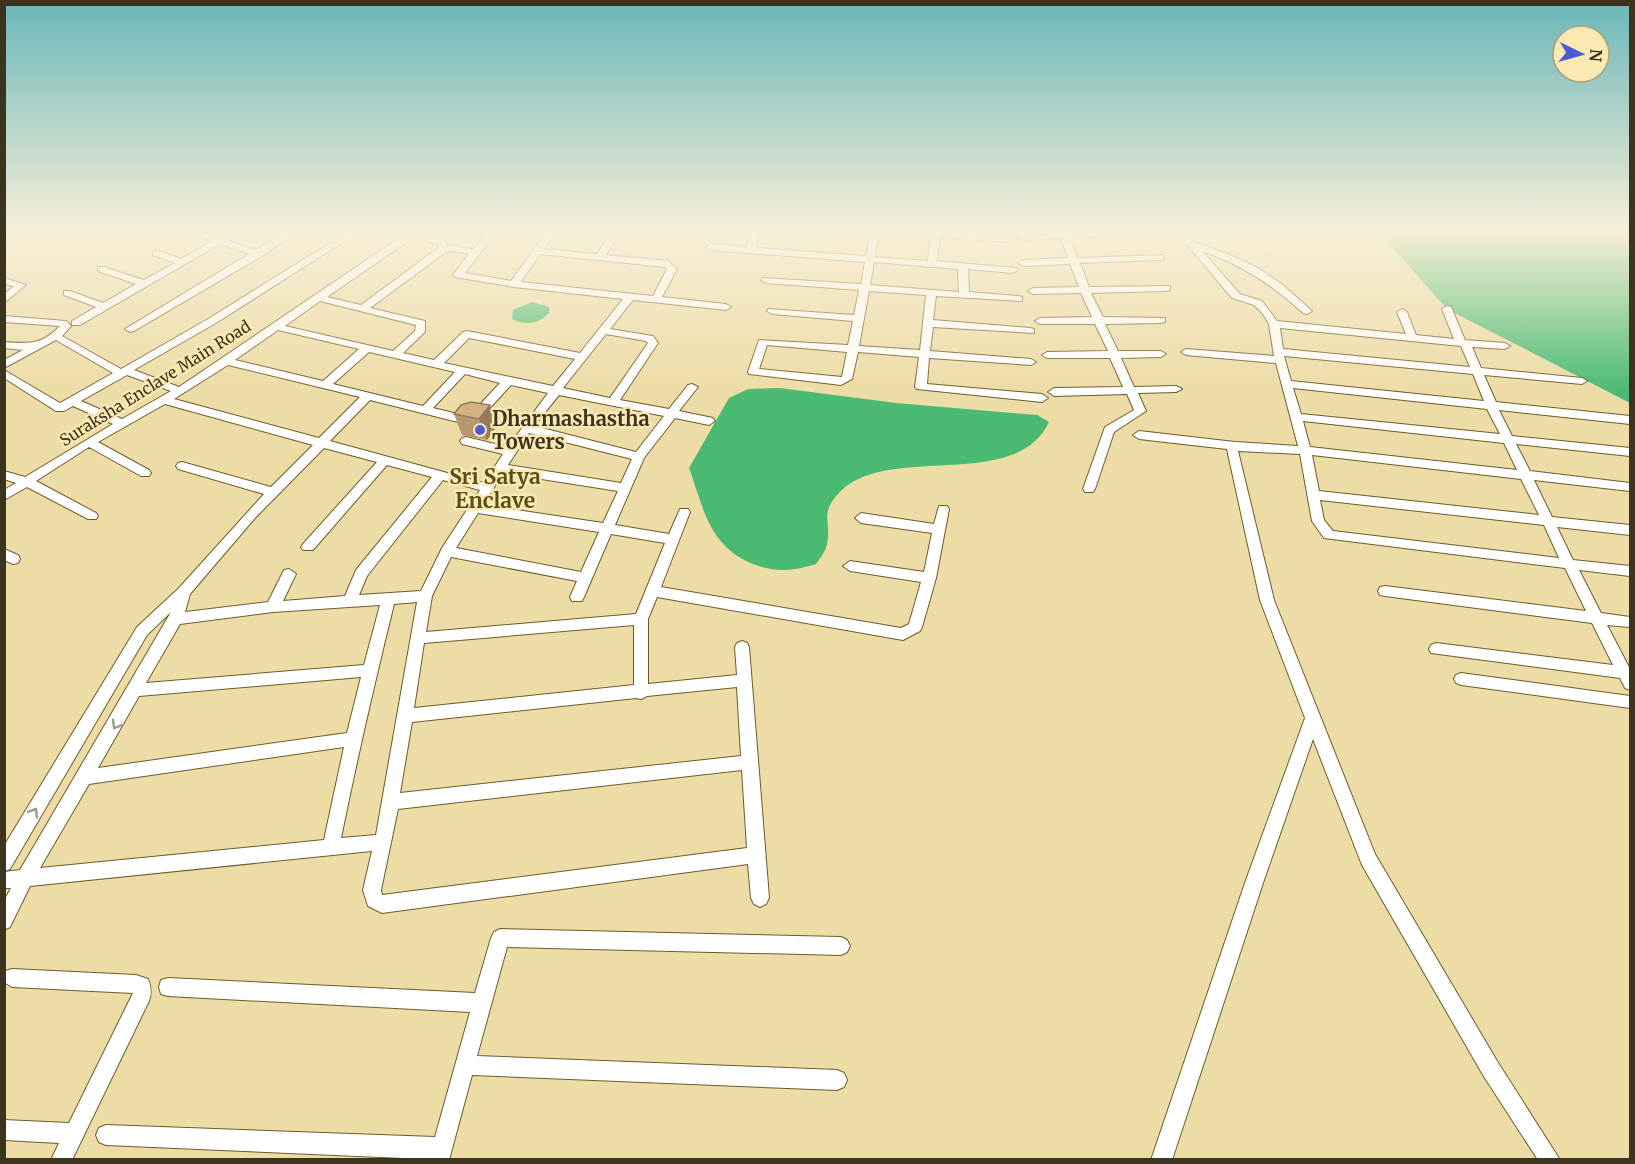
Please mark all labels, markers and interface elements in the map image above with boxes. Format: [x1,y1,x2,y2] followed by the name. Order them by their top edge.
[1551,24,1611,84] north arrow
[1585,48,1606,63] text: N
[56,316,255,450] street label: Suraksha Enclave Main Road
[492,406,650,454] place label: Dharmashastha Towers
[473,423,487,437] marker: Dharmashastha Towers
[449,463,541,514] district label: Sri Satya Enclave
[112,719,124,729] one-way arrow
[27,808,39,818] one-way arrow

